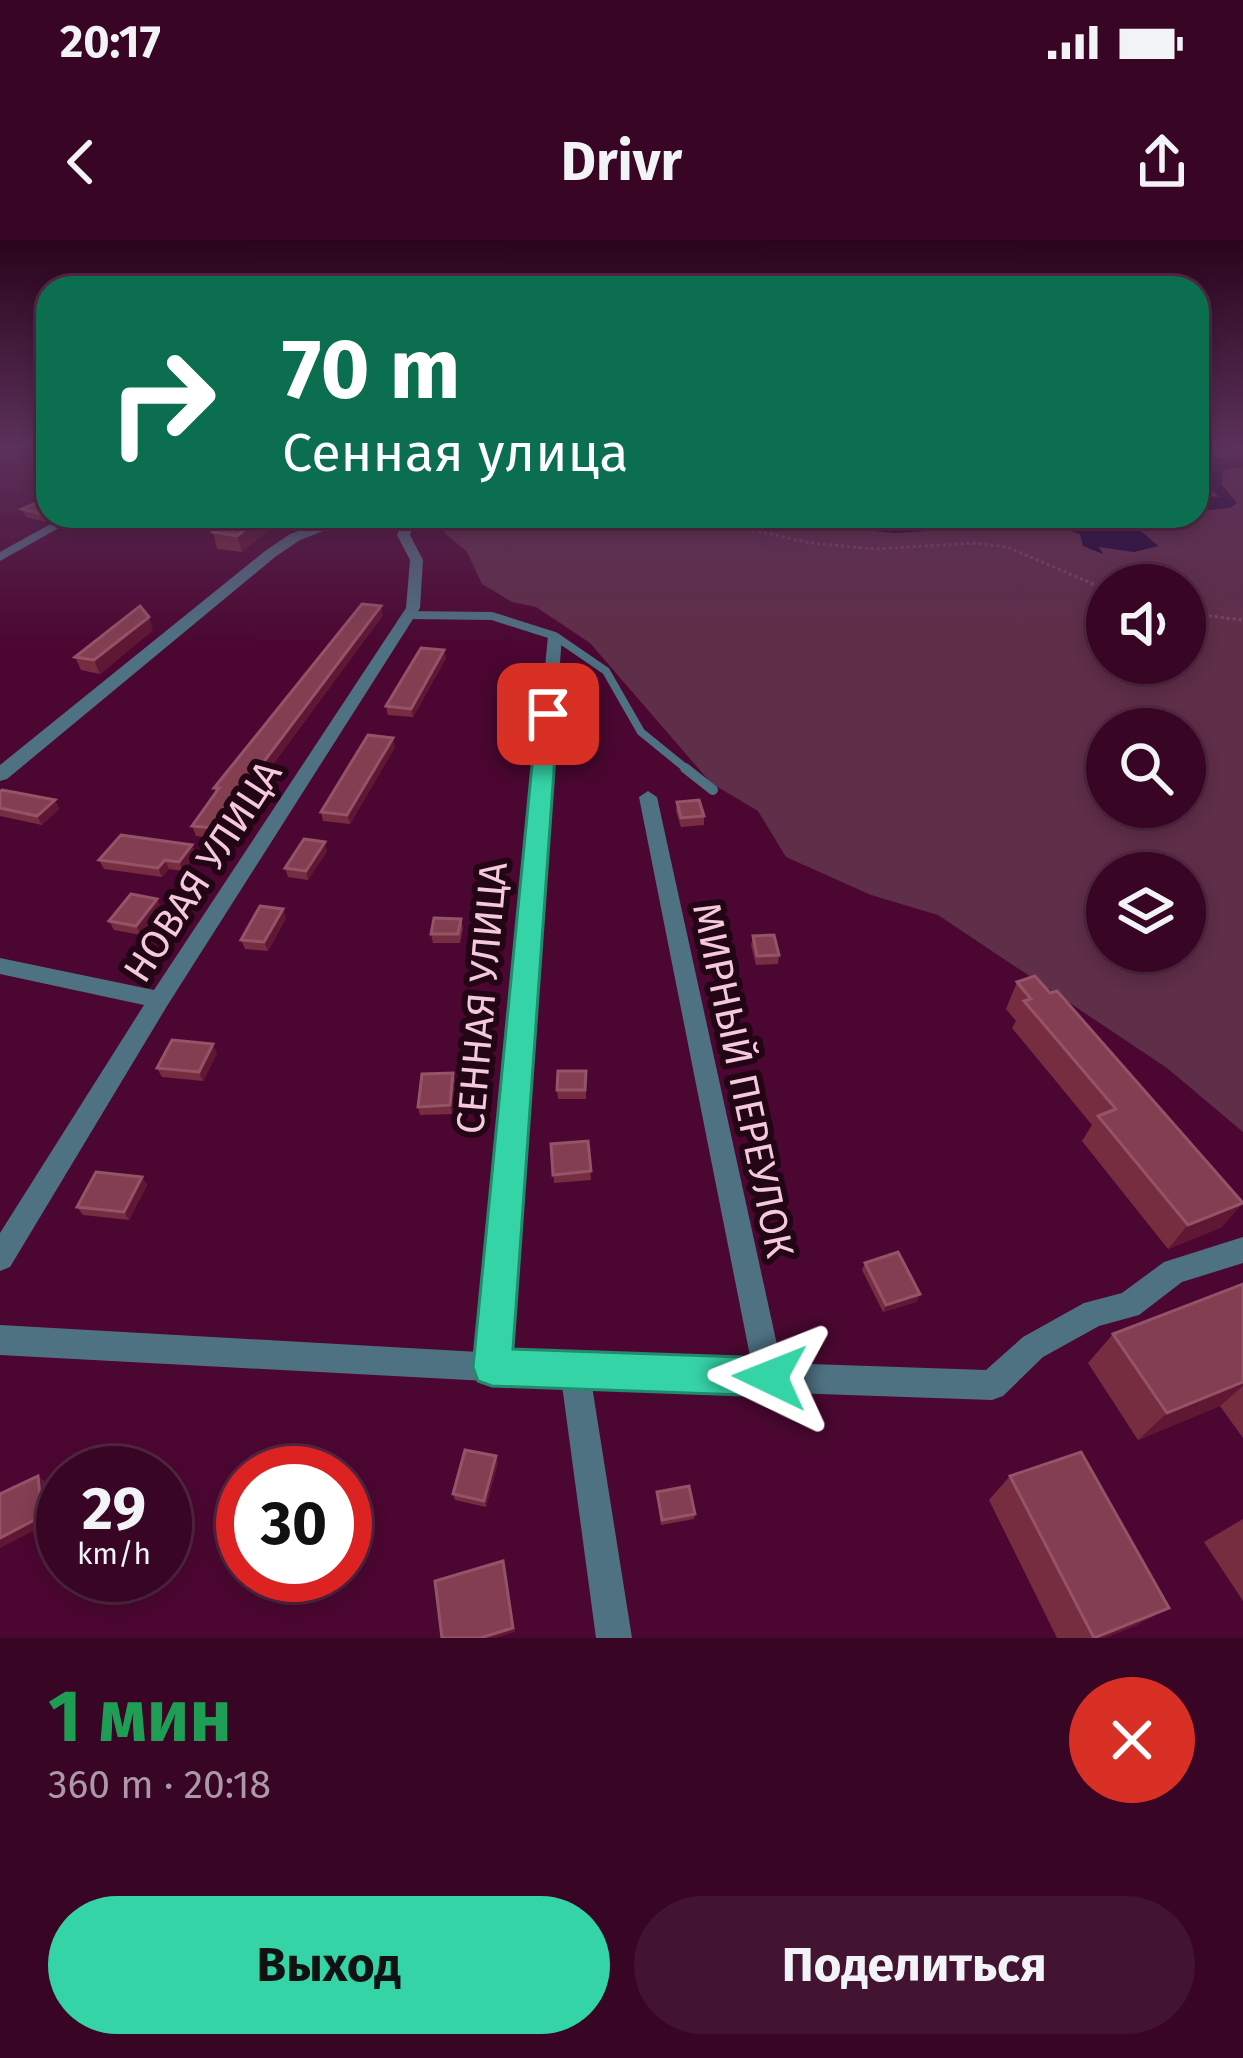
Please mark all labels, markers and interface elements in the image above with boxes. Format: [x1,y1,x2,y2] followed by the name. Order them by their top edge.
[60,15,161,69] text: 20:17
[48,129,114,195] icon: back
[1129,129,1195,195] icon: share
[561,130,682,194] text: Drivr
[282,319,460,420] text: 70 m
[84,324,240,480] icon: right
[282,421,629,485] text: Сенная улица
[1086,564,1206,972] map controls
[1086,564,1206,684] button: sound
[497,663,599,765] pin
[515,681,581,747] icon: arrive
[1086,708,1206,828] button: search
[114,752,292,991] street label: НОВАЯ УЛИЦА
[1086,852,1206,972] button: layers
[447,860,517,1136] street label: СЕННАЯ УЛИЦА
[683,899,803,1262] street label: МИРНЫЙ ПЕРЕУЛОК
[707,1314,833,1440] position arrow
[216,1446,372,1602] speed limit sign: 30
[82,1473,146,1545] text: 29
[77,1536,151,1572] text: km/h
[48,1674,232,1760] text: 1 мин
[1069,1677,1195,1803] button: close
[48,1762,271,1808] text: 360 m · 20:18
[48,1896,610,2034] button: Выход
[634,1896,1195,2034] button: Поделиться

